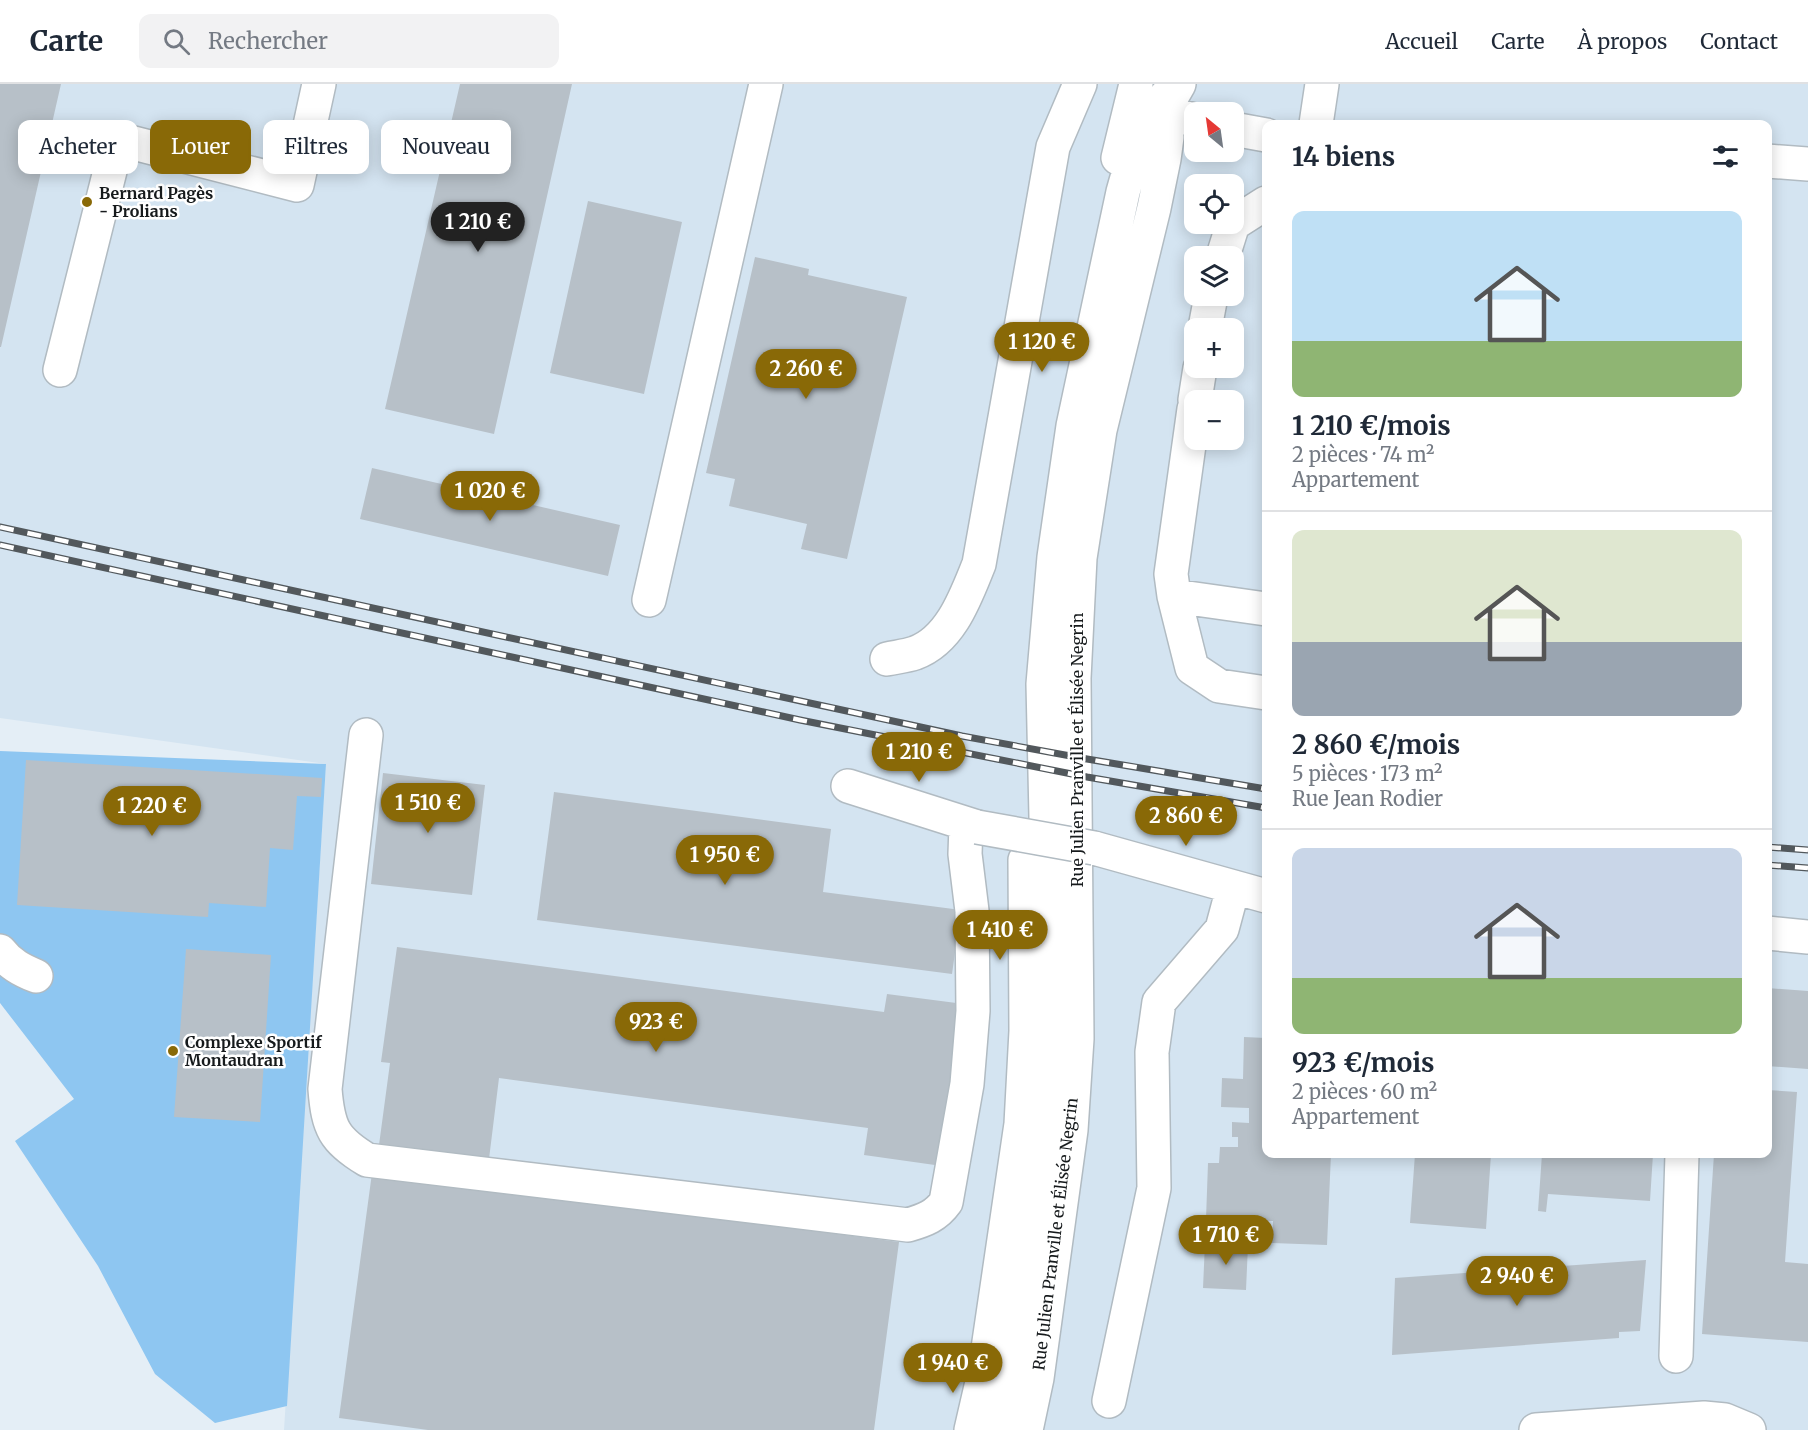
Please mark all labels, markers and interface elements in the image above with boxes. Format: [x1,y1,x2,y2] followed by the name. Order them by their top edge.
[139,14,559,68] search box
[30,23,103,59] text: Carte
[160,25,193,58] icon: search
[208,27,328,55] text: Rechercher
[1385,28,1458,55] text: Accueil
[1491,28,1545,55] text: Carte
[1578,28,1667,55] text: À propos
[1700,28,1778,55] text: Contact
[1184,102,1244,162] north arrow
[1184,102,1244,450] map controls
[18,120,138,174] chip: Acheter
[150,120,251,174] chip: Louer
[263,120,369,174] chip: Filtres
[381,120,511,174] chip: Nouveau
[1292,140,1395,173] text: 14 biens
[1709,140,1742,173] icon: filters
[1184,174,1244,234] button: locate
[99,183,213,221] place label: Bernard Pagès - Prolians
[80,195,94,209] marker: Bernard Pagès - Prolians
[423,202,533,253] pin: 1 210 €
[445,209,511,234] text: 1 210 €
[1184,246,1244,306] button: layers
[1463,250,1571,358] icon: home
[1184,318,1244,378] button: +
[987,322,1097,373] pin: 1 120 €
[1008,329,1076,354] text: 1 120 €
[751,349,861,400] pin: 2 260 €
[770,356,843,381] text: 2 260 €
[1184,390,1244,450] button: −
[1292,409,1451,442] text: 1 210 €/mois
[1292,442,1434,467] text: 2 pièces · 74 m²
[1292,467,1419,492] text: Appartement
[435,471,545,522] pin: 1 020 €
[455,478,525,503] text: 1 020 €
[1463,569,1571,677] icon: home
[1067,612,1087,887] street label: Rue Julien Pranville et Élisée Negrin
[1292,728,1460,761] text: 2 860 €/mois
[864,732,974,783] pin: 1 210 €
[886,739,952,764] text: 1 210 €
[1292,761,1442,786] text: 5 pièces · 173 m²
[373,783,483,834] pin: 1 510 €
[97,786,207,837] pin: 1 220 €
[1292,786,1443,811] text: Rue Jean Rodier
[395,790,461,815] text: 1 510 €
[117,793,187,818] text: 1 220 €
[1131,796,1241,847] pin: 2 860 €
[1149,803,1223,828] text: 2 860 €
[670,835,780,886] pin: 1 950 €
[690,842,760,867] text: 1 950 €
[1463,887,1571,995] icon: home
[945,910,1055,961] pin: 1 410 €
[967,917,1033,942] text: 1 410 €
[614,1002,698,1053] pin: 923 €
[629,1009,683,1034] text: 923 €
[185,1032,322,1070] place label: Complexe Sportif Montaudran
[166,1044,180,1058] marker: Complexe Sportif Montaudran
[1292,1046,1435,1079] text: 923 €/mois
[1292,1079,1437,1104] text: 2 pièces · 60 m²
[1028,1096,1082,1372] street label: Rue Julien Pranville et Élisée Negrin
[1292,1104,1419,1129] text: Appartement
[1171,1215,1281,1266] pin: 1 710 €
[1193,1222,1259,1247] text: 1 710 €
[1462,1256,1572,1307] pin: 2 940 €
[1480,1263,1554,1288] text: 2 940 €
[898,1343,1008,1394] pin: 1 940 €
[917,1350,989,1375] text: 1 940 €

